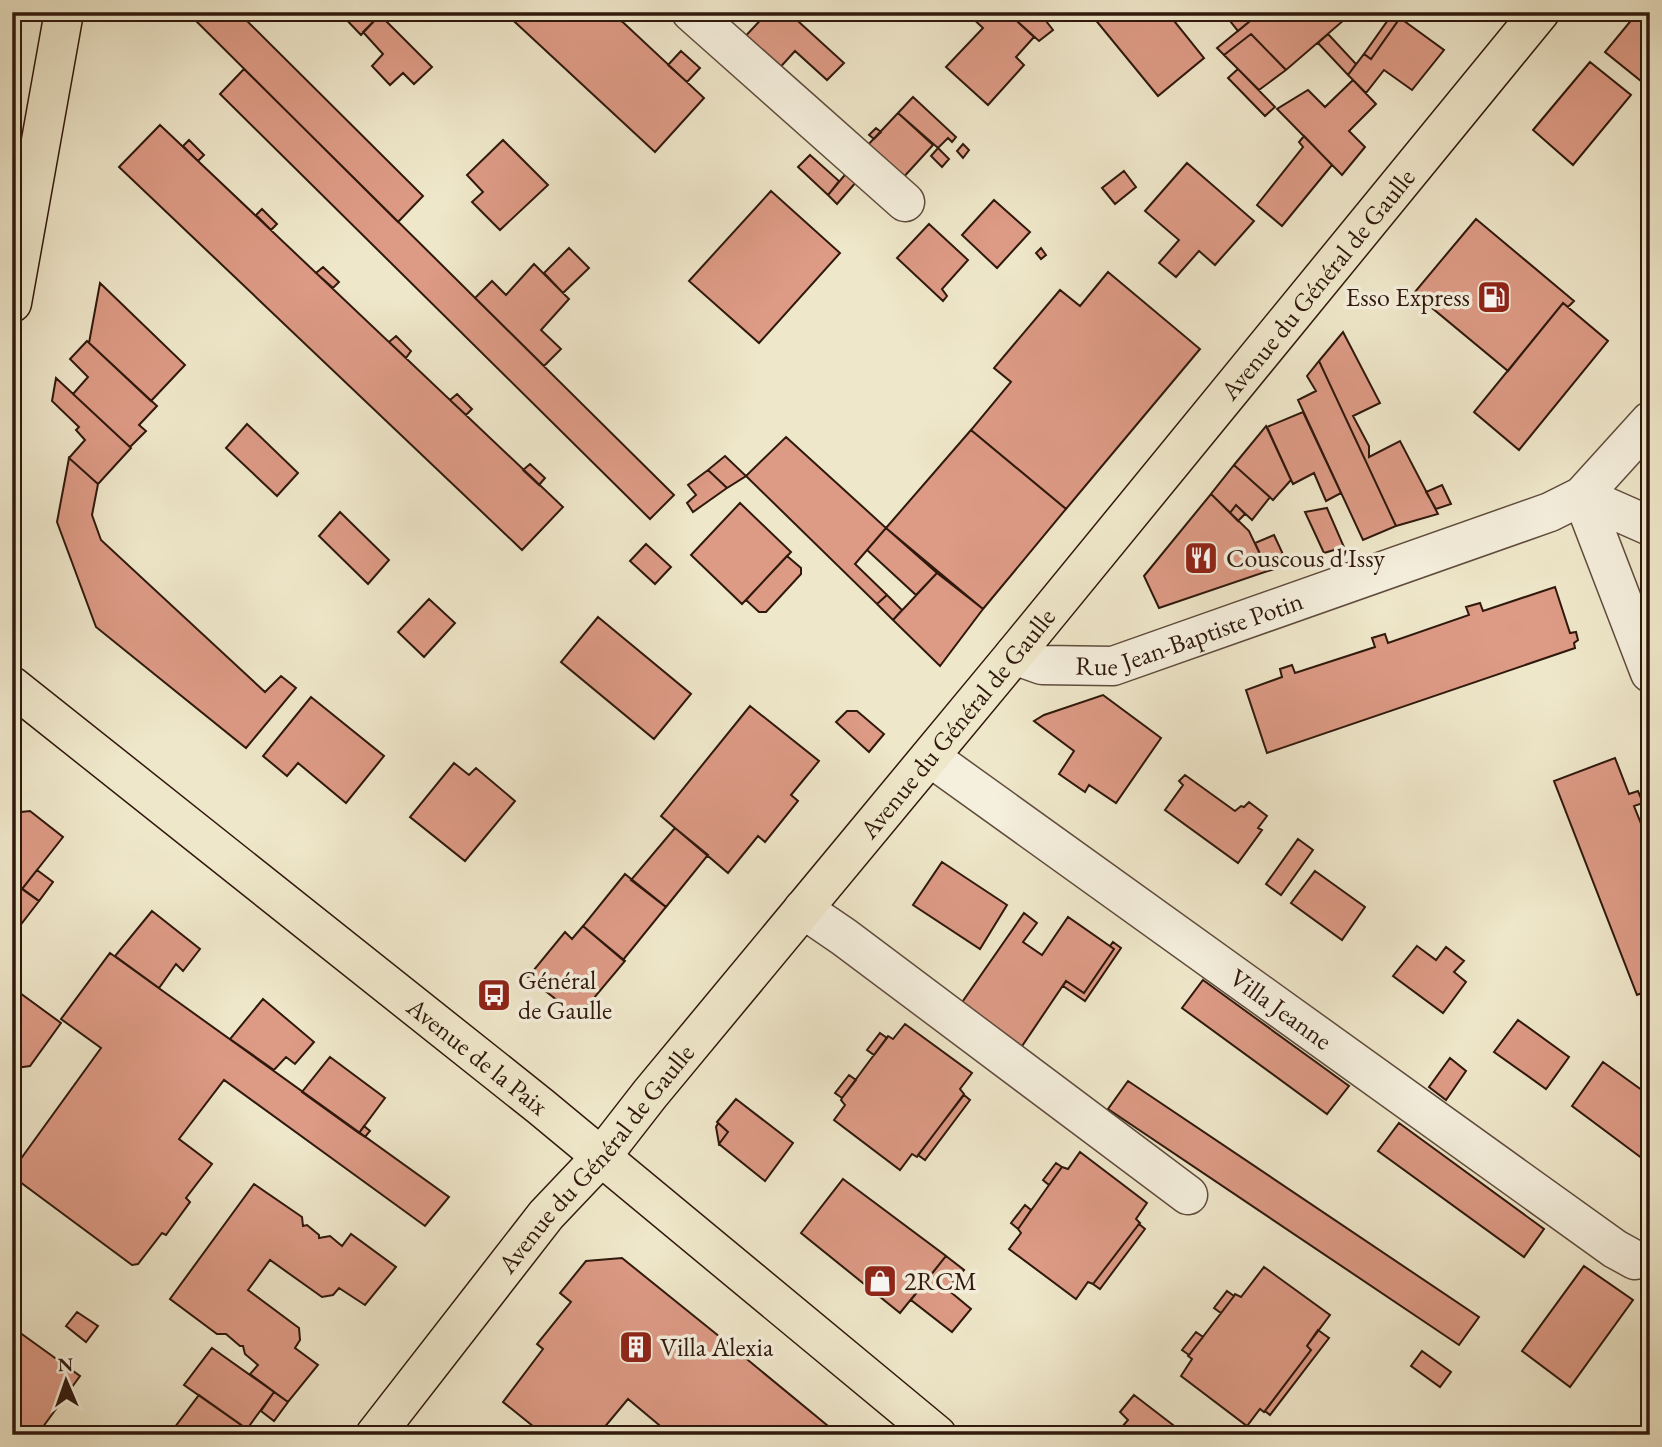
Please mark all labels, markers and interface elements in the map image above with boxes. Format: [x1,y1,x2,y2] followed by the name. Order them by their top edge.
[1212,161,1422,408] street label: Avenue du Général de Gaulle
[1475,278,1513,316] fuel station icon: Esso Express
[1346,280,1470,314] place label: Esso Express
[1182,539,1220,577] restaurant icon: Couscous d'Issy
[1226,541,1385,575] place label: Couscous d'Issy
[1075,583,1308,683] street label: Rue Jean-Baptiste Potin
[851,601,1063,846] street label: Avenue du Général de Gaulle
[1223,961,1339,1057] street label: Villa Jeanne
[518,963,612,1027] place label: Général de Gaulle
[475,976,513,1014] bus stop icon: Général de Gaulle
[399,989,556,1123] street label: Avenue de la Paix
[489,1037,702,1281] street label: Avenue du Général de Gaulle
[861,1262,899,1300] shop icon: 2RCM
[904,1264,977,1298] place label: 2RCM
[617,1328,655,1366] building icon: Villa Alexia
[660,1330,774,1364] place label: Villa Alexia
[32,1346,102,1416] north arrow
[57,1352,74,1377] text: N

